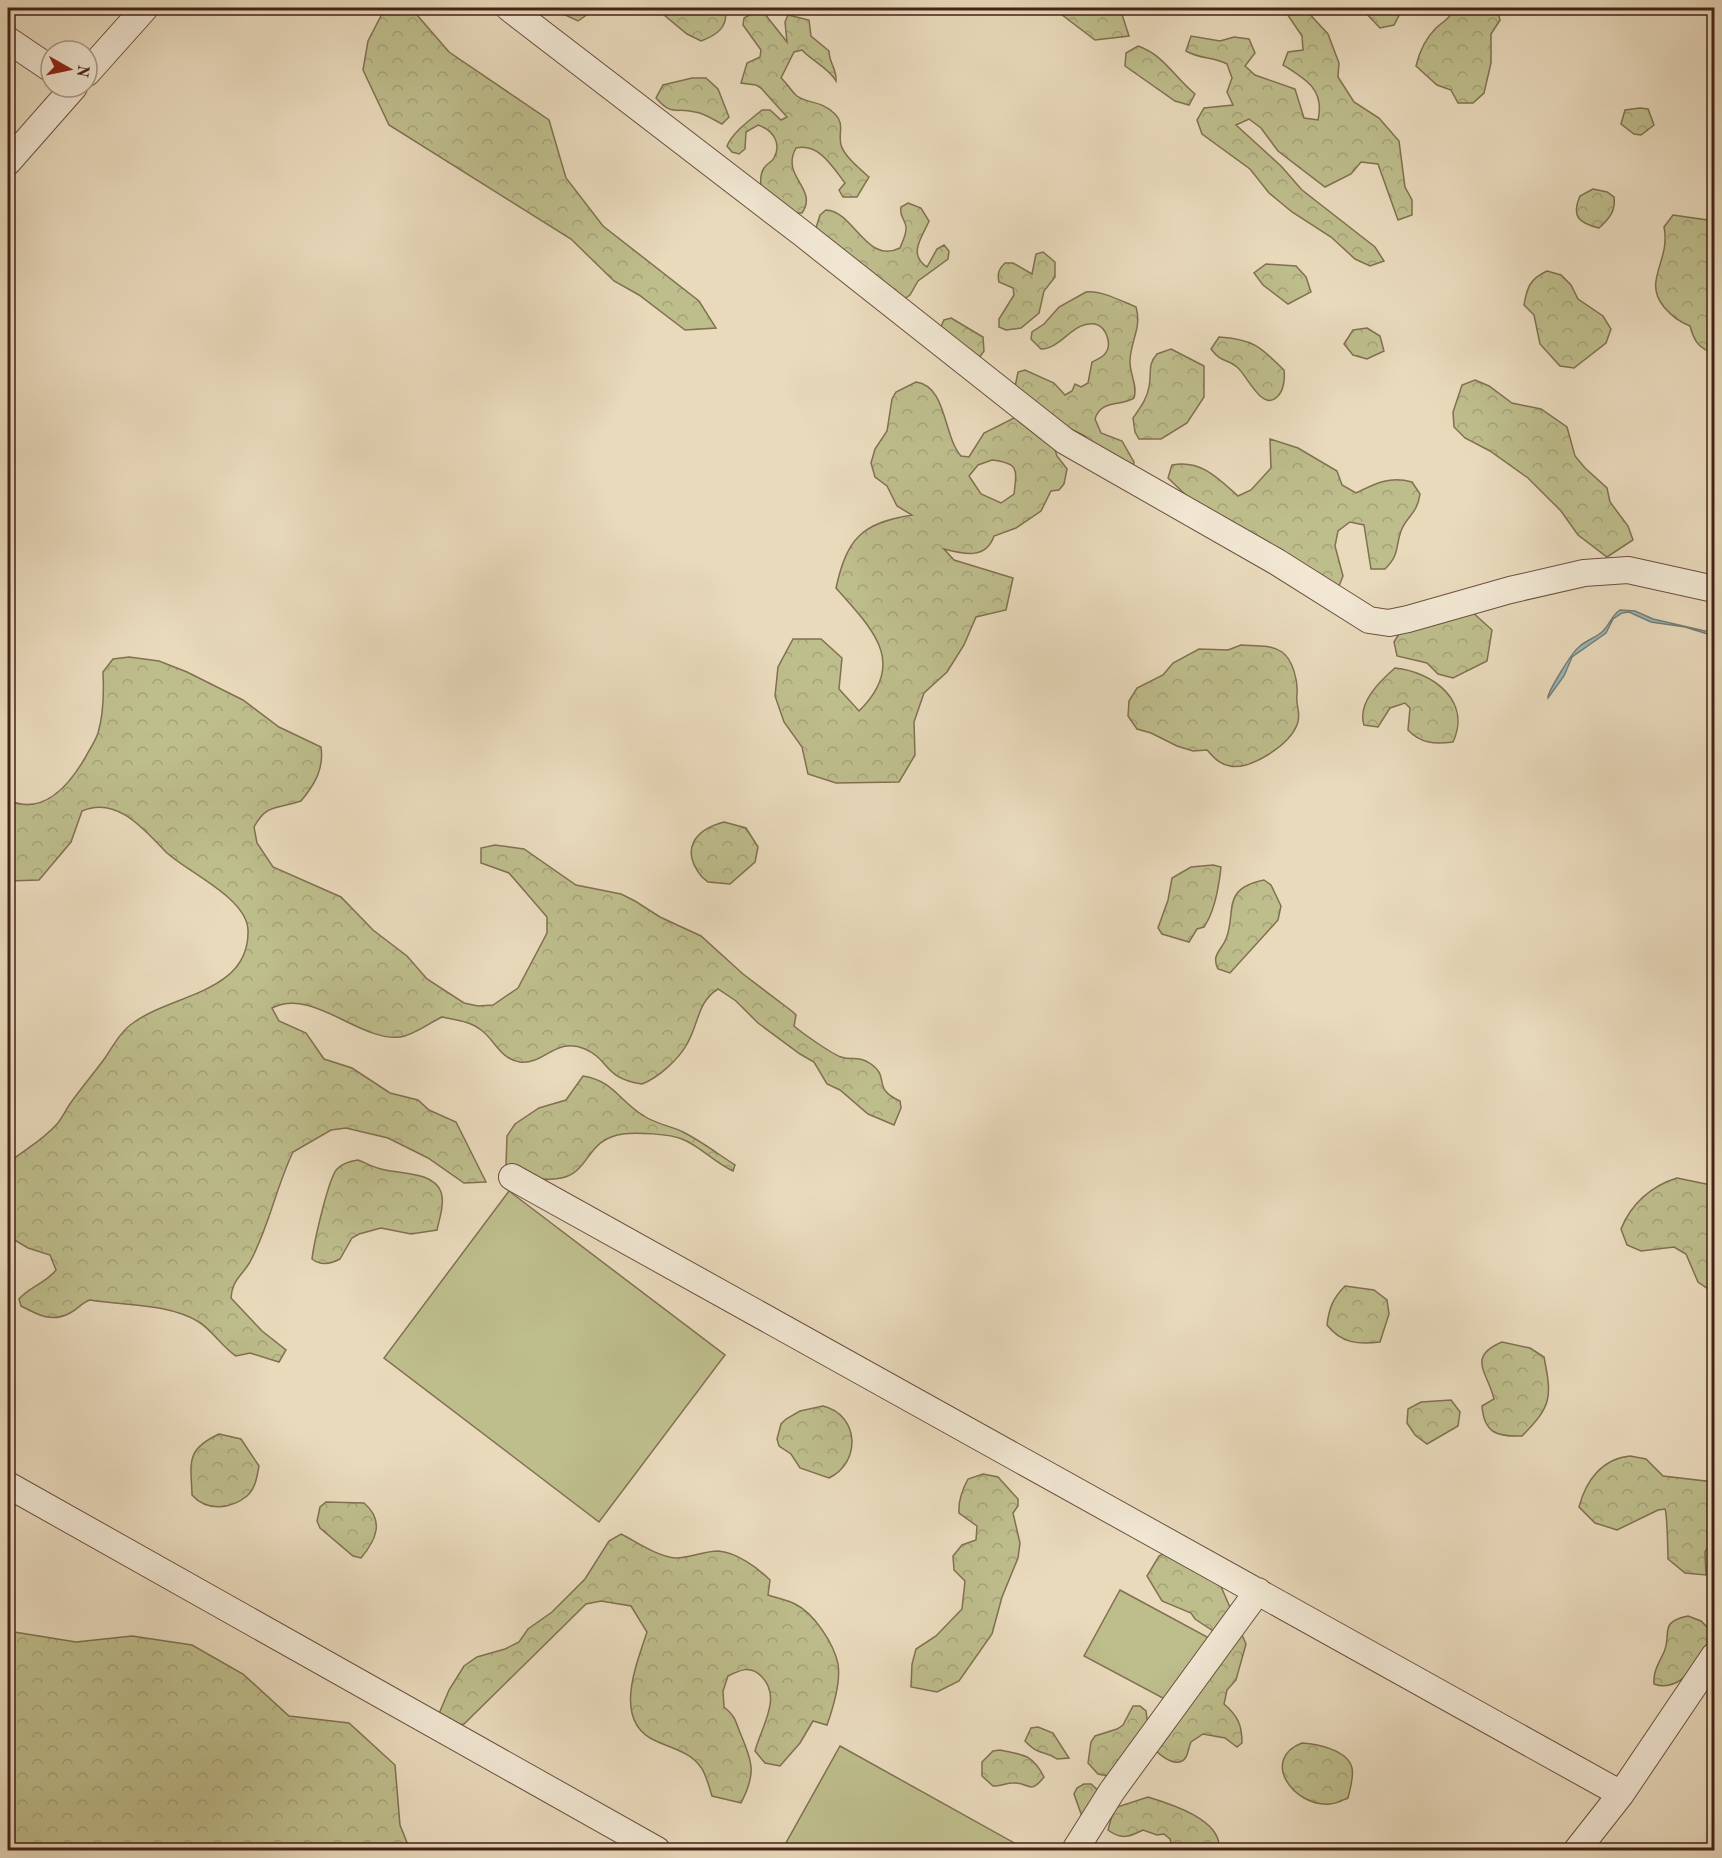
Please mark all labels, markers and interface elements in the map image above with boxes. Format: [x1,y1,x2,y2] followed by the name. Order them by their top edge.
[39,39,99,99] north arrow
[73,64,91,79] text: N

